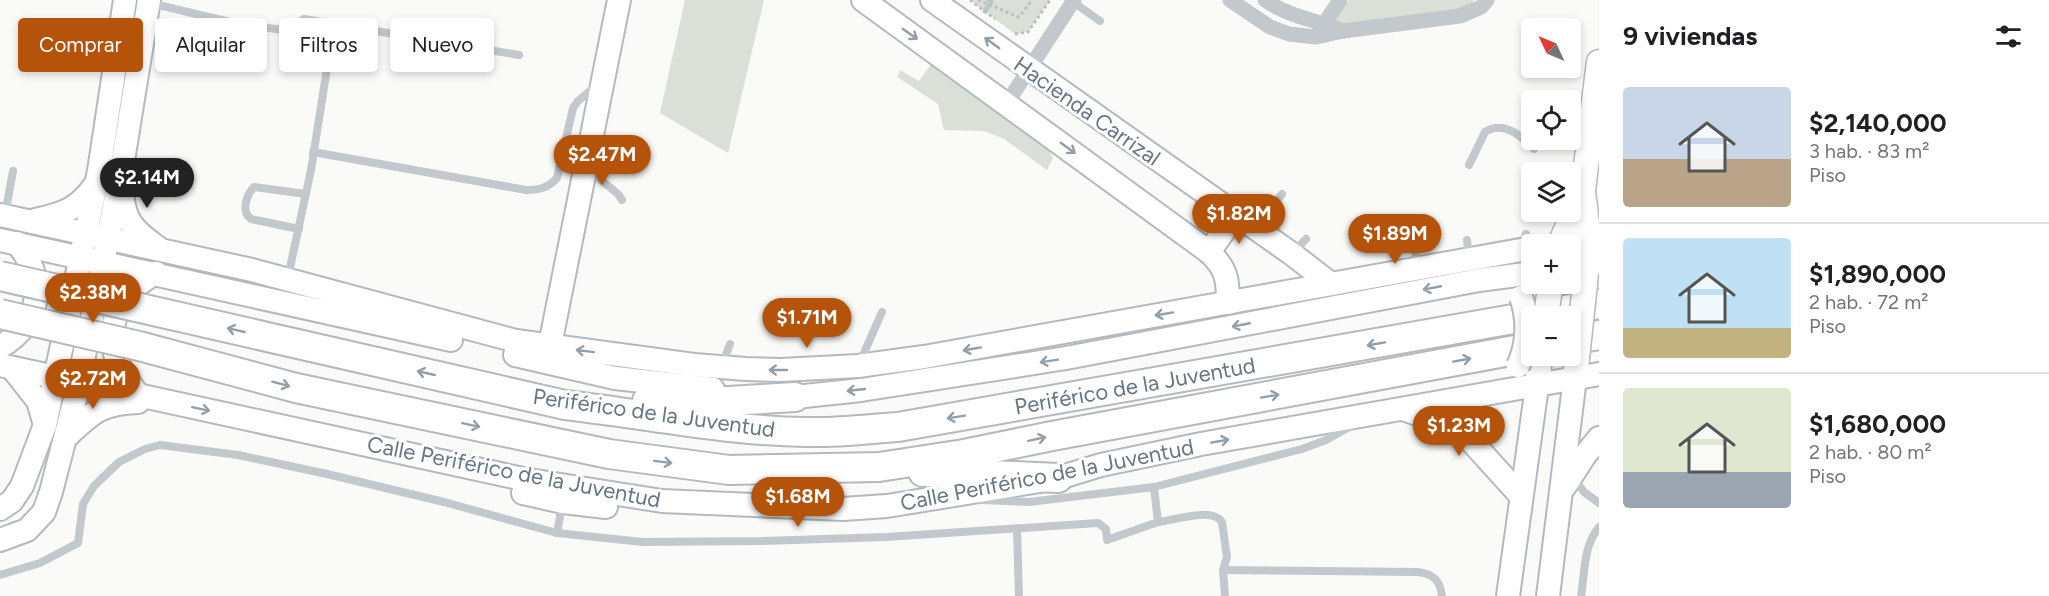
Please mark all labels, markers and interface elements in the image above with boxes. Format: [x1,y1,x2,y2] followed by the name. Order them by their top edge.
[18,18,143,72] chip: Comprar
[155,18,267,72] chip: Alquilar
[279,18,378,72] chip: Filtros
[390,18,494,72] chip: Nuevo
[1521,18,1581,78] north arrow
[1521,18,1581,366] map controls
[1623,20,1757,52] text: 9 viviendas
[1992,20,2025,53] icon: filters
[902,28,918,40] one-way arrow
[985,37,1001,49] one-way arrow
[1009,50,1165,172] street label: Hacienda Carrizal
[1521,90,1581,150] button: locate
[1809,107,1947,139] text: $2,140,000
[1671,111,1743,183] icon: home
[553,135,651,186] pin: $2.47M
[1809,139,1929,163] text: 3 hab. · 83 m²
[568,142,636,166] text: $2.47M
[1060,142,1076,155] one-way arrow
[98,158,196,209] pin: $2.14M
[1521,162,1581,222] button: layers
[1809,163,1846,187] text: Piso
[114,165,180,189] text: $2.14M
[1190,194,1288,245] pin: $1.82M
[1206,201,1272,225] text: $1.82M
[1346,214,1444,265] pin: $1.89M
[1362,221,1428,245] text: $1.89M
[1521,234,1581,294] button: +
[1809,258,1946,290] text: $1,890,000
[1671,262,1743,334] icon: home
[44,273,142,324] pin: $2.38M
[59,280,127,304] text: $2.38M
[1423,283,1443,294] one-way arrow
[1809,290,1928,314] text: 2 hab. · 72 m²
[758,298,856,349] pin: $1.71M
[776,305,838,329] text: $1.71M
[1521,306,1581,366] button: −
[1155,309,1174,320] one-way arrow
[1809,314,1846,338] text: Piso
[1231,320,1251,331] one-way arrow
[227,323,246,335] one-way arrow
[1367,338,1386,349] one-way arrow
[963,344,982,355] one-way arrow
[575,345,595,356] one-way arrow
[1012,352,1258,420] street label: Periférico de la Juventud
[1452,354,1471,365] one-way arrow
[1040,356,1059,367] one-way arrow
[44,359,142,410] pin: $2.72M
[769,364,789,376] one-way arrow
[59,366,127,390] text: $2.72M
[417,367,436,378] one-way arrow
[271,379,290,390] one-way arrow
[531,383,777,443] street label: Periférico de la Juventud
[847,385,867,396] one-way arrow
[1260,390,1280,401] one-way arrow
[191,404,210,416] one-way arrow
[1410,406,1508,457] pin: $1.23M
[1809,408,1946,440] text: $1,680,000
[947,412,967,423] one-way arrow
[1671,412,1743,484] icon: home
[1427,413,1491,437] text: $1.23M
[461,420,481,431] one-way arrow
[365,430,663,514] street label: Calle Periférico de la Juventud
[898,433,1196,517] street label: Calle Periférico de la Juventud
[1027,433,1046,444] one-way arrow
[1209,435,1229,446] one-way arrow
[1809,440,1932,464] text: 2 hab. · 80 m²
[653,456,672,467] one-way arrow
[1809,464,1846,488] text: Piso
[749,477,847,528] pin: $1.68M
[765,484,831,508] text: $1.68M

